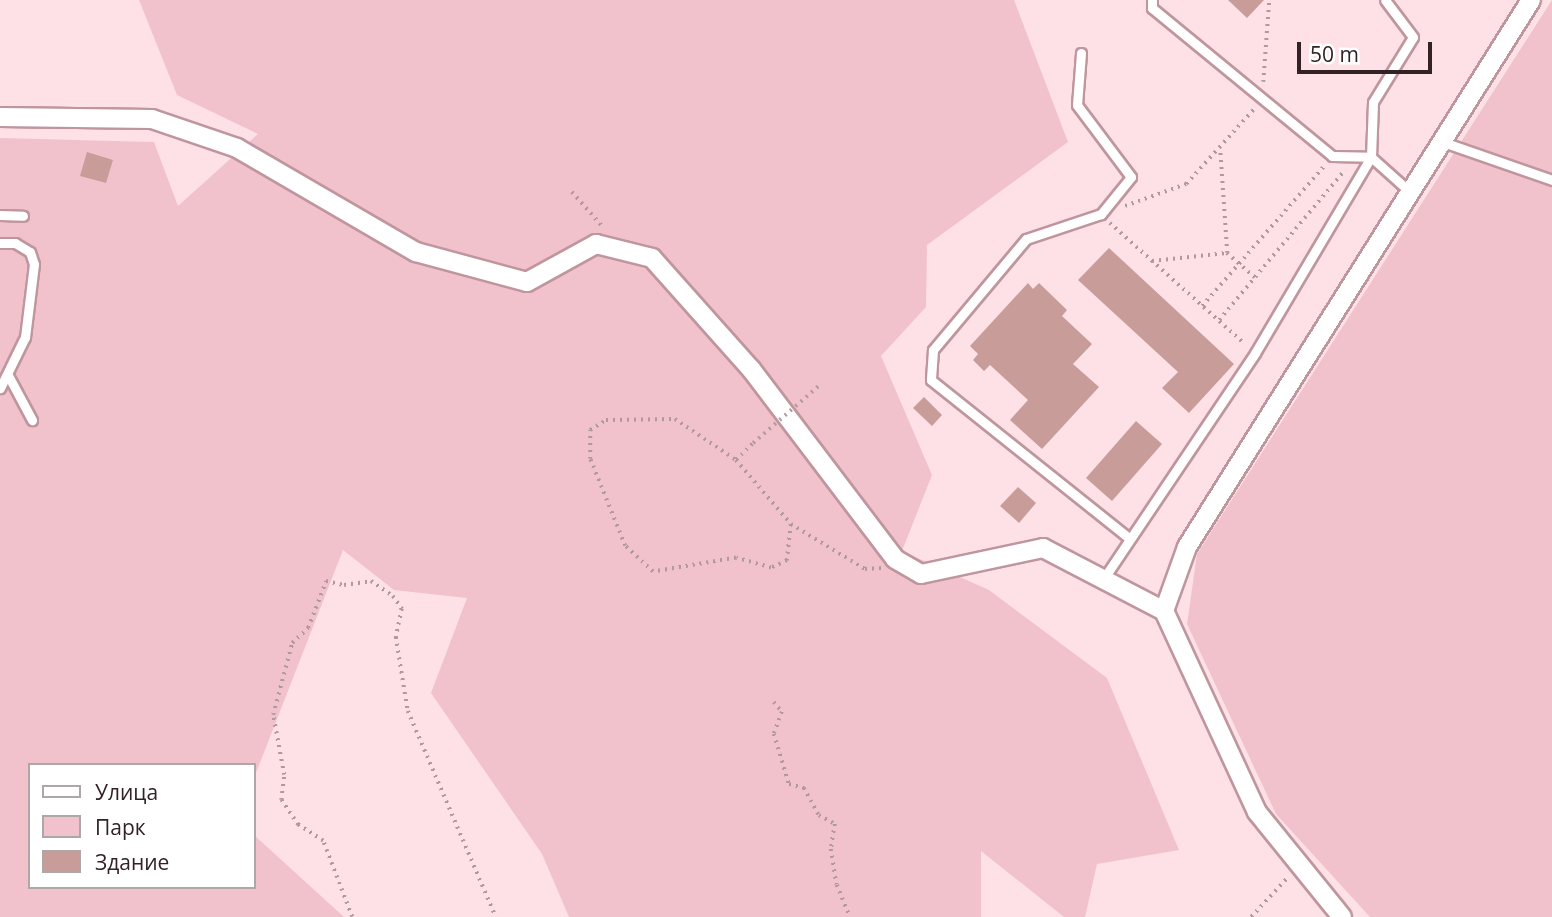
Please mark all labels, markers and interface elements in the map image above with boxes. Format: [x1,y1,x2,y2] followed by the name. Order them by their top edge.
[1300,28,1435,72] scale bar
[1310,40,1359,68] text: 50 m
[28,763,256,889] legend
[95,778,158,806] text: Улица
[95,813,146,841] text: Парк
[95,848,169,876] text: Здание

